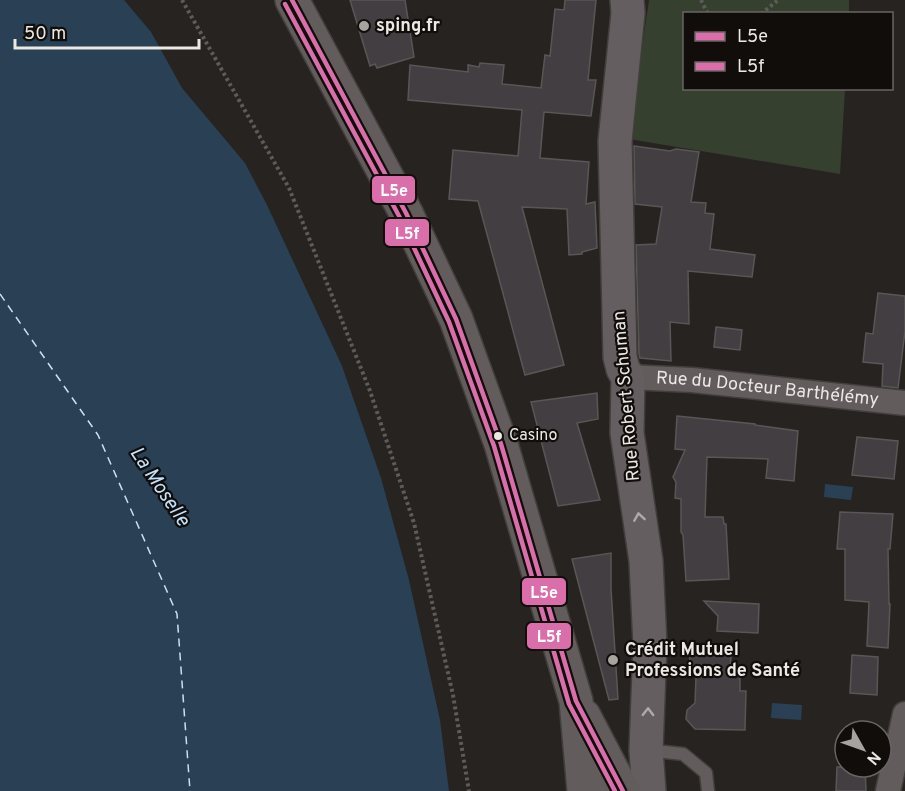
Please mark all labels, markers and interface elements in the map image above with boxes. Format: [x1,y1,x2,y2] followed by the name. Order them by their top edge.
[15,12,200,50] scale bar
[683,12,893,90] legend
[376,15,441,38] place label: sping.fr
[357,19,371,33] marker: sping.fr
[24,23,66,46] text: 50 m
[737,26,768,49] text: L5e
[737,56,764,79] text: L5f
[371,175,416,204] line badge: L5e
[380,182,408,202] text: L5e
[384,218,430,247] line badge: L5f
[395,225,420,245] text: L5f
[608,310,646,482] street label: Rue Robert Schuman
[655,367,880,412] street label: Rue du Docteur Barthélémy
[509,426,558,446] place label: Casino
[492,430,504,442] marker: Casino
[123,442,196,533] water label: La Moselle
[634,513,646,522] one-way arrow
[521,577,567,606] line badge: L5e
[530,584,558,604] text: L5e
[526,622,572,650] line badge: L5f
[537,628,562,648] text: L5f
[625,639,800,683] place label: Crédit Mutuel Professions de Santé
[606,653,620,667] marker: Crédit Mutuel Professions de Santé
[642,707,654,716] one-way arrow
[833,719,893,779] north arrow
[862,747,884,768] text: N

